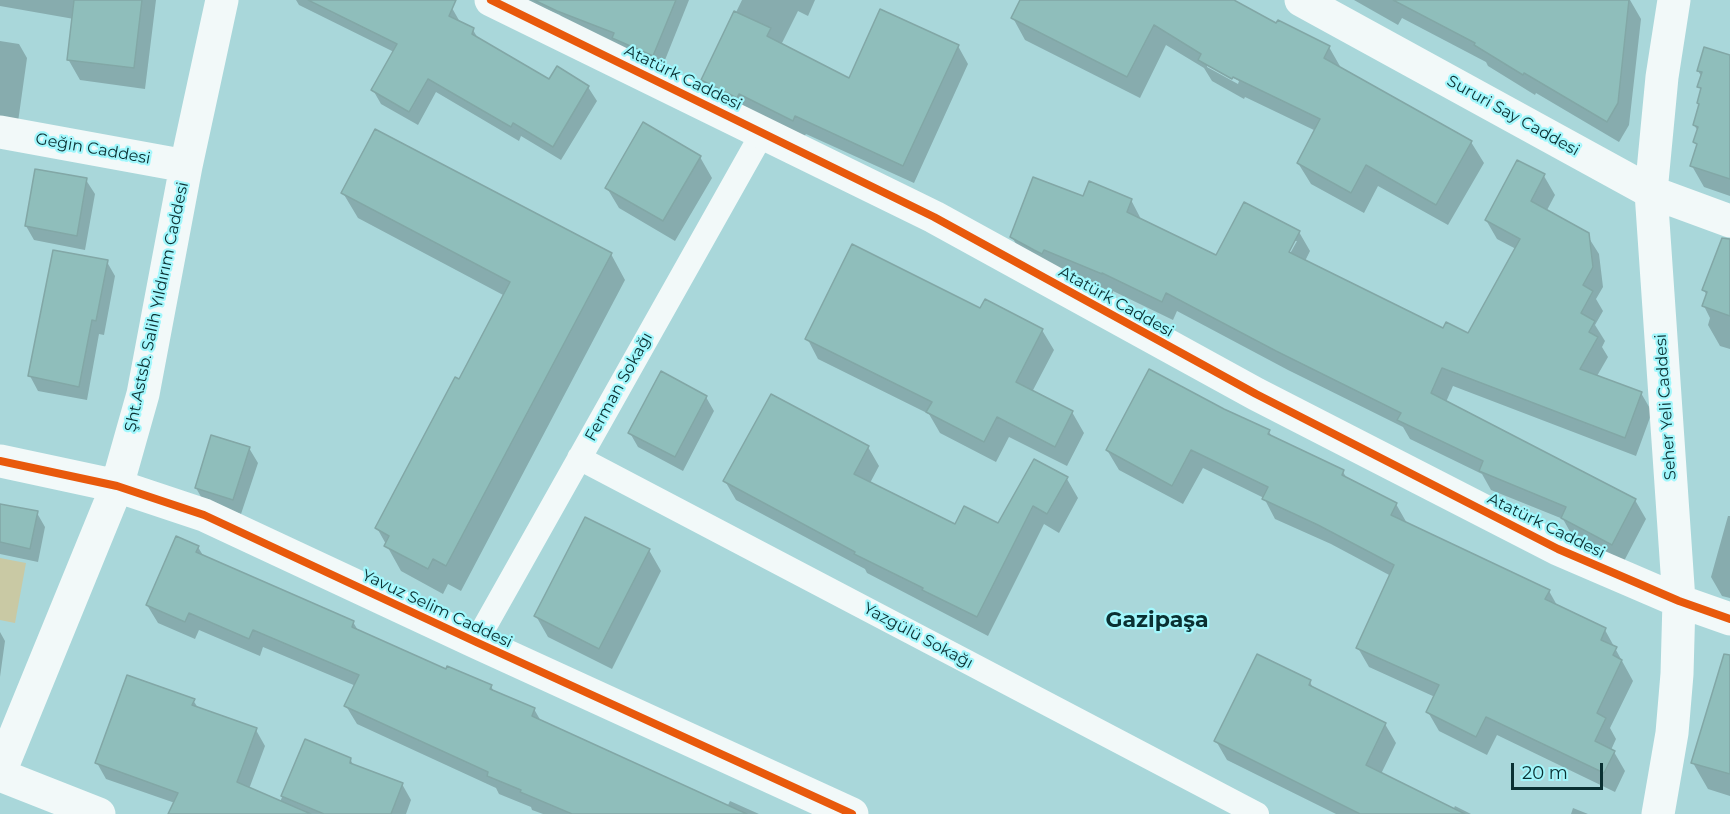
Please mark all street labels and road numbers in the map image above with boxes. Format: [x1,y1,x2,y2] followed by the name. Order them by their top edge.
[621,41,745,115] street label: Atatürk Caddesi
[1443,72,1583,160] street label: Sururi Say Caddesi
[34,129,152,169] street label: Geğin Caddesi
[121,180,193,434] street label: Şht.Astsb. Salih Yıldırım Caddesi
[1055,262,1177,342] street label: Atatürk Caddesi
[581,329,657,445] street label: Ferman Sokağı
[1651,333,1681,481] street label: Seher Yeli Caddesi
[1484,489,1608,563] street label: Atatürk Caddesi
[359,566,515,652] street label: Yavuz Selim Caddesi
[860,599,976,673] street label: Yazgülü Sokağı

